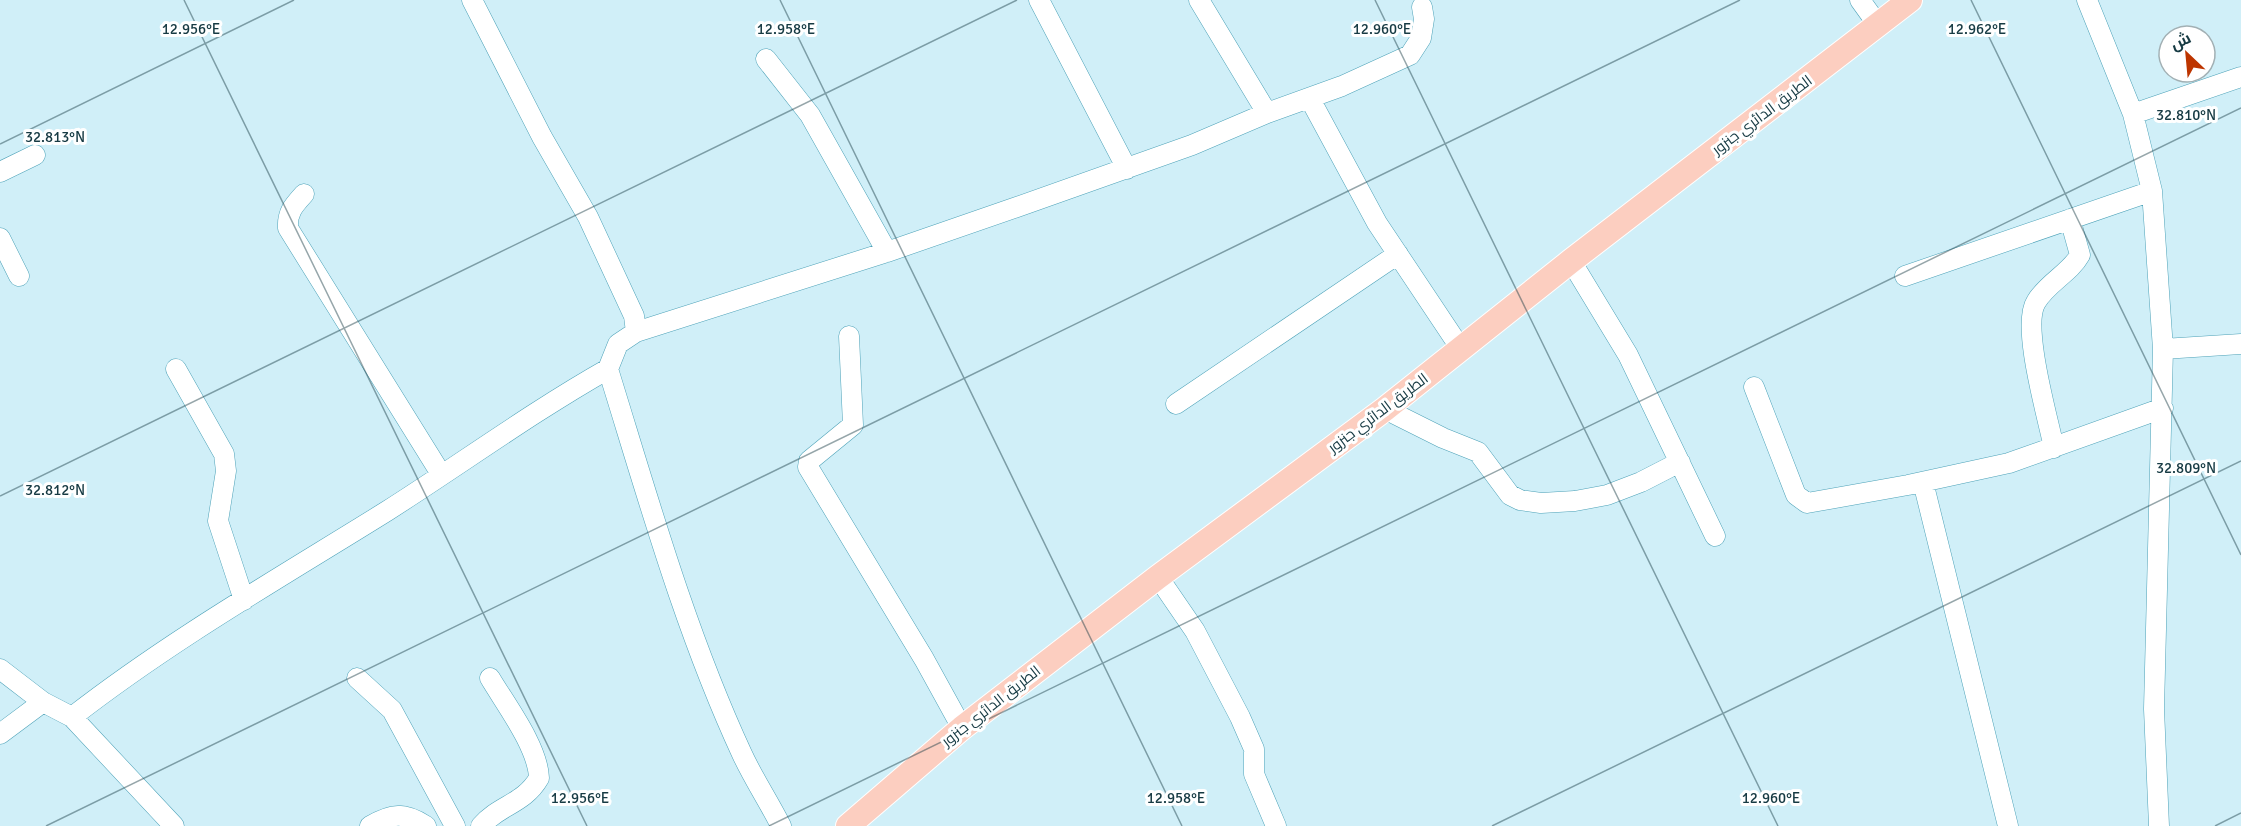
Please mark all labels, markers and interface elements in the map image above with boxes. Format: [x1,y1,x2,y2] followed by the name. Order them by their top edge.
[162,20,220,38] text: 12.956°E
[757,20,815,38] text: 12.958°E
[1353,20,1411,38] text: 12.960°E
[1948,20,2006,38] text: 12.962°E
[2157,24,2217,84] north arrow
[2167,28,2194,55] text: ش
[1708,72,1817,161] street label: الطريق الدائري جنزور
[2156,106,2216,124] text: 32.810°N
[25,128,85,146] text: 32.813°N
[1324,370,1433,459] street label: الطريق الدائري جنزور
[2156,459,2216,477] text: 32.809°N
[25,481,85,499] text: 32.812°N
[937,662,1046,753] street label: الطريق الدائري جنزور
[551,789,609,807] text: 12.956°E
[1147,789,1205,807] text: 12.958°E
[1742,789,1800,807] text: 12.960°E

